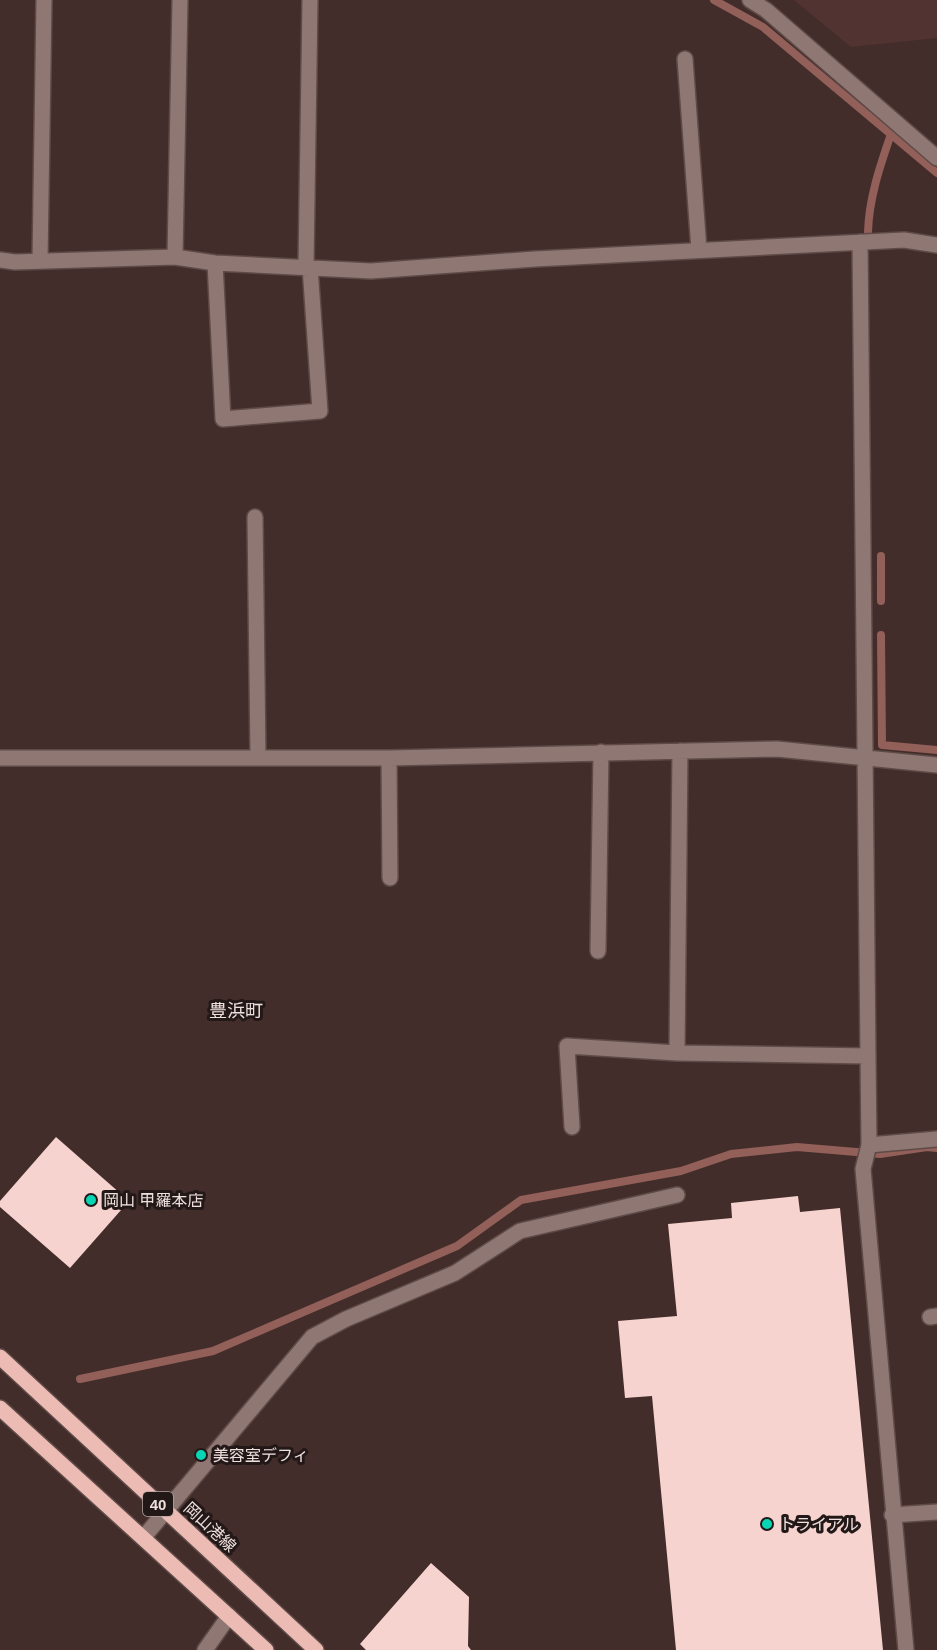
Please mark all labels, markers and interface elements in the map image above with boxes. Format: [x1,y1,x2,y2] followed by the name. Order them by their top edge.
[209,1001,263,1021] district label: 豊浜町
[103,1192,203,1209] place label: 岡山 甲羅本店
[84,1193,98,1207] marker: 岡山 甲羅本店
[213,1447,309,1464] place label: 美容室デフィ
[194,1448,208,1462] marker: 美容室デフィ
[143,1492,173,1516] road number: 40
[181,1499,239,1555] street label: 岡山港線
[779,1516,859,1533] place label: トライアル
[760,1517,774,1531] marker: トライアル

